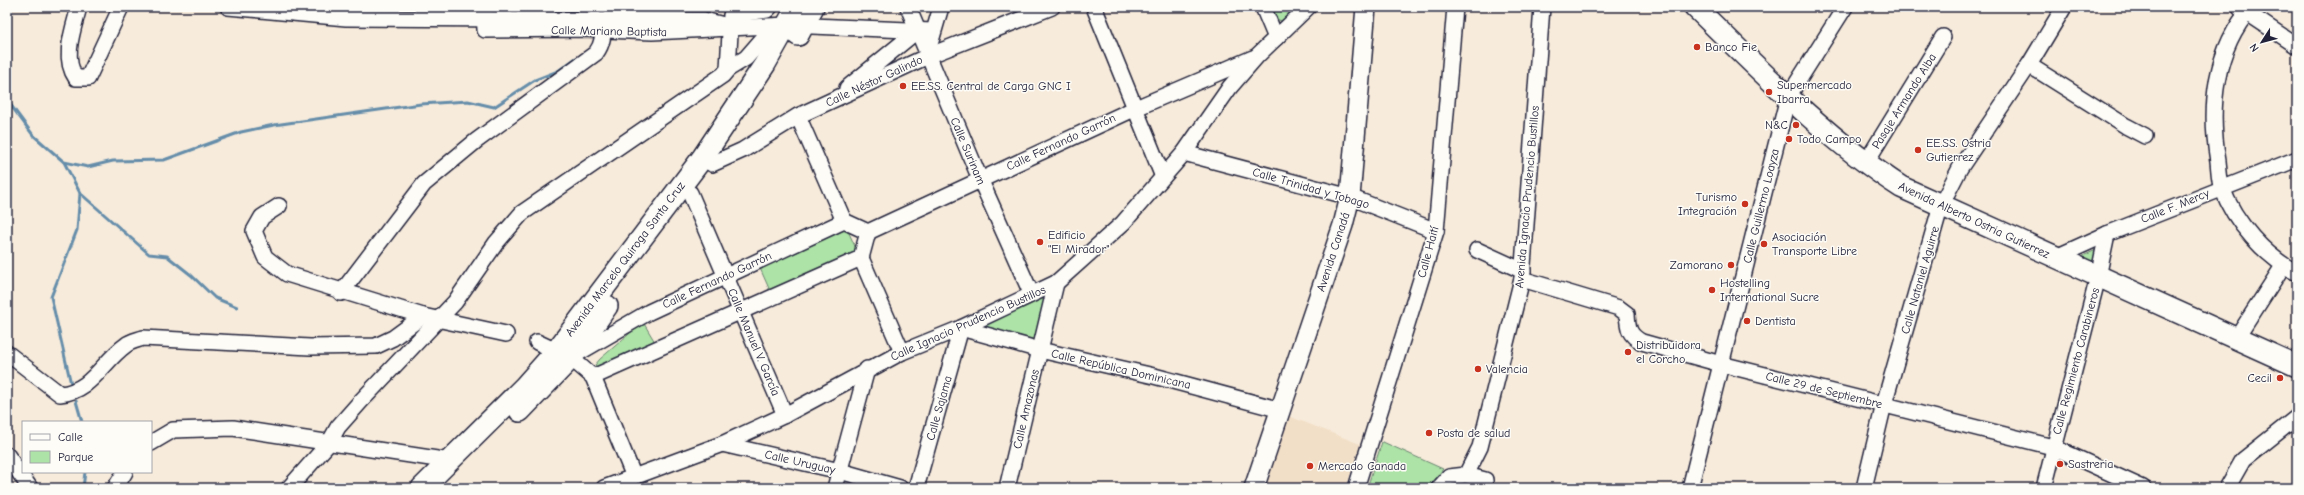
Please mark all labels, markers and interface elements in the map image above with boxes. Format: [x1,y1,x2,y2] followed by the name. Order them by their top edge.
[2242,22,2282,62] north arrow
[551,23,667,39] street label: Calle Mariano Baptista
[1705,40,1757,54] place label: Banco Fie
[2247,41,2262,54] text: N
[1692,42,1702,52] marker: Banco Fie
[1869,51,1939,151] street label: Pasaje Armando Alba
[823,52,925,110] street label: Calle Néstor Galindo
[1777,78,1852,106] place label: Supermercado Ibarra
[911,79,1071,93] place label: EE.SS. Central de Carga GNC I
[898,81,908,91] marker: EE.SS. Central de Carga GNC I
[1764,87,1774,97] marker: Supermercado Ibarra
[1512,105,1542,289] street label: Avenida Ignacio Prudencio Bustillos
[1004,111,1118,173] street label: Calle Fernando Garrón
[948,115,989,187] street label: Calle Surinam
[1765,118,1788,132] place label: N&C
[1791,120,1801,130] marker: N&C
[1797,132,1861,146] place label: Todo Campo
[1784,134,1794,144] marker: Todo Campo
[1926,136,1991,164] place label: EE.SS. Ostria Gutierrez
[1913,145,1923,155] marker: EE.SS. Ostria Gutierrez
[1740,147,1782,265] street label: Calle Guillermo Loayza
[1251,165,1371,211] street label: Calle Trinidad y Tobago
[562,178,688,339] street label: Avenida Marcelo Quiroga Santa Cruz
[1896,179,2053,262] street label: Avenida Alberto Ostria Gutierrez
[2139,186,2212,226] street label: Calle F. Mercy
[1678,190,1737,218] place label: Turismo Integración
[1740,199,1750,209] marker: Turismo Integración
[1314,211,1352,293] street label: Avenida Canadá
[1898,224,1942,336] street label: Calle Nataniel Aguirre
[1414,225,1442,279] street label: Calle Haití
[1048,228,1109,256] place label: Edificio "El Mirador"
[1772,230,1857,258] place label: Asociación Transporte Libre
[1035,237,1045,247] marker: Edificio "El Mirador"
[1759,239,1769,249] marker: Asociación Transporte Libre
[660,249,774,311] street label: Calle Fernando Garrón
[1670,258,1723,272] place label: Zamorano
[1726,260,1736,270] marker: Zamorano
[1720,276,1819,304] place label: Hostelling International Sucre
[888,282,1048,364] street label: Calle Ignacio Prudencio Bustillos
[1707,285,1717,295] marker: Hostelling International Sucre
[725,286,783,398] street label: Calle Manuel V. García
[2050,286,2102,436] street label: Calle Regimiento Carabineros
[1755,314,1796,328] place label: Dentista
[1742,316,1752,326] marker: Dentista
[1636,338,1701,366] place label: Distribuidora el Corcho
[1050,346,1192,392] street label: Calle República Dominicana
[1623,347,1633,357] marker: Distribuidora el Corcho
[1486,362,1528,376] place label: Valencia
[1473,364,1483,374] marker: Valencia
[1010,368,1042,450] street label: Calle Amazonas
[1764,369,1884,411] street label: Calle 29 de Septiembre
[2247,371,2272,385] place label: Cecil
[2275,373,2285,383] marker: Cecil
[923,374,955,442] street label: Calle Sajama
[22,421,152,473] legend
[1437,426,1510,440] place label: Posta de salud
[1424,428,1434,438] marker: Posta de salud
[58,430,83,444] text: Calle
[763,447,837,477] street label: Calle Uruguay
[58,450,93,464] text: Parque
[2068,457,2113,471] place label: Sastreria
[1318,459,1406,473] place label: Mercado Canada
[2055,459,2065,469] marker: Sastreria
[1305,461,1315,471] marker: Mercado Canada

